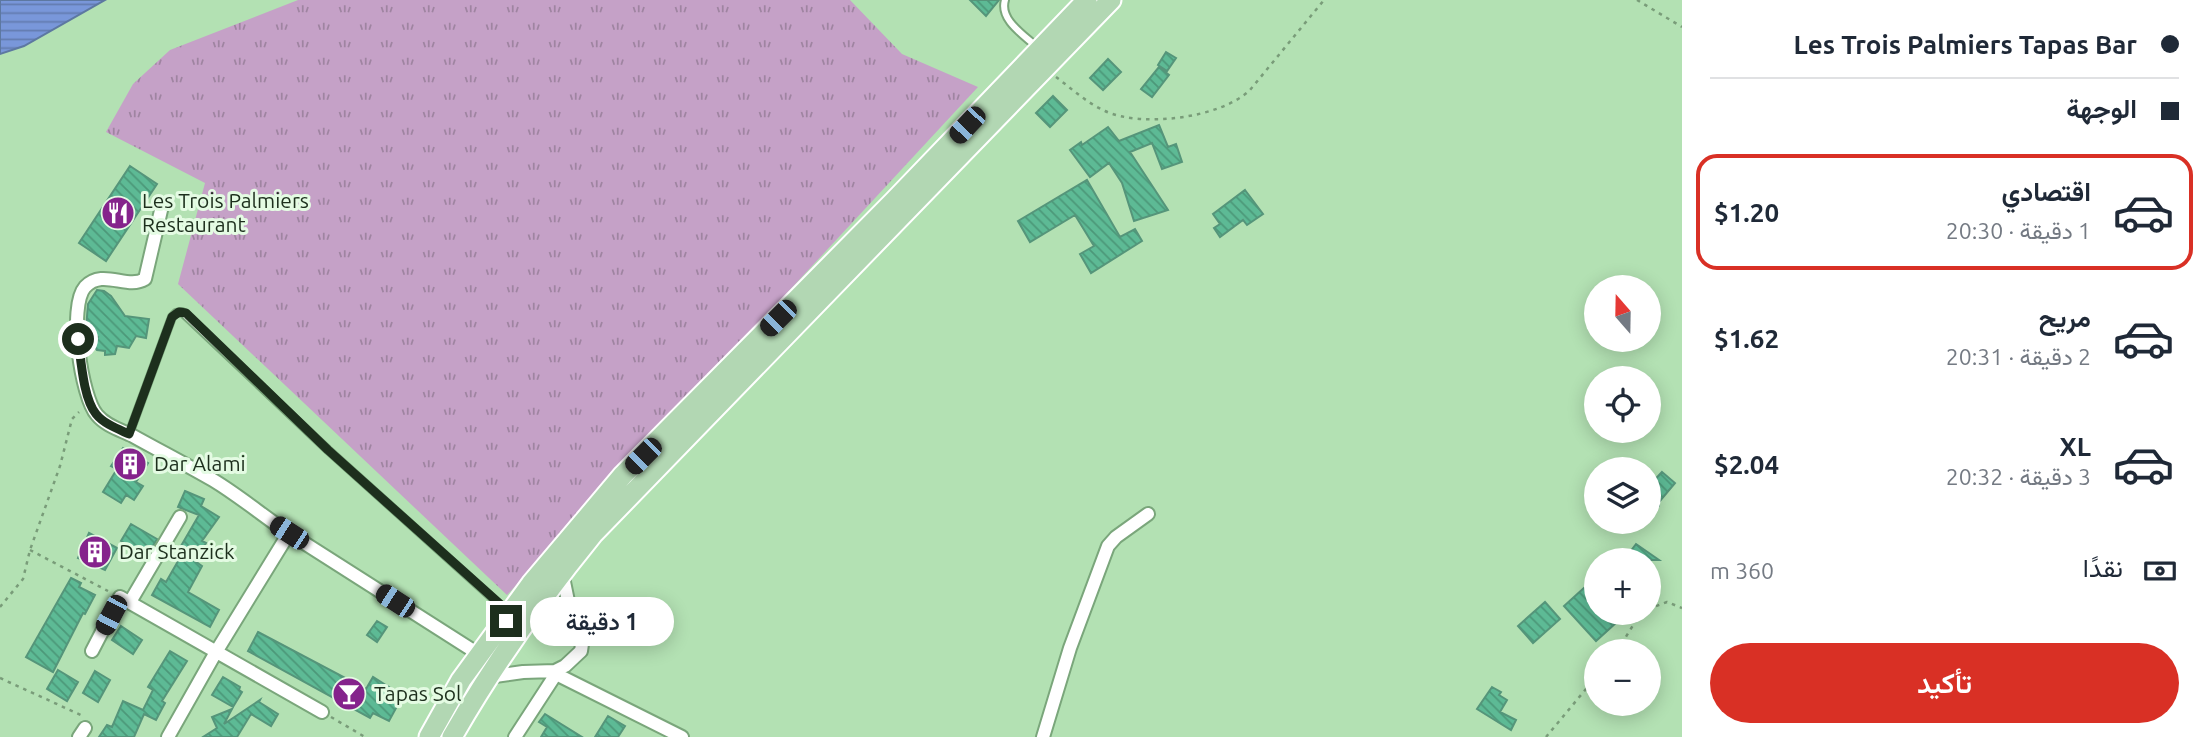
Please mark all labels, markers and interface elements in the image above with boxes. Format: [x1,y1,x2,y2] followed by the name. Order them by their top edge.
[1794,30,2137,59] text: Les Trois Palmiers Tapas Bar
[2066,94,2137,123] text: الوجهة
[945,102,990,148] car
[2002,177,2091,206] text: اقتصادي
[2112,181,2175,244] icon: car
[142,188,309,236] place label: Les Trois Palmiers Restaurant
[99,194,137,232] restaurant icon: Les Trois Palmiers Restaurant
[1714,198,1779,227] text: $1.20
[1946,218,2091,243] text: 1 دقيقة · 20:30
[1584,275,1661,352] north arrow
[1584,275,1661,716] map controls
[756,296,801,340] car
[2039,303,2091,332] text: مريح
[2112,307,2175,370] icon: car
[62,323,94,355] route start
[1714,324,1779,353] text: $1.62
[1946,344,2091,369] text: 2 دقيقة · 20:31
[1584,366,1661,443] button: locate
[2060,432,2091,461] text: XL
[2112,433,2175,496] icon: car
[621,434,666,478] car
[111,445,149,483] building icon: Dar Alami
[1714,450,1779,479] text: $2.04
[154,451,246,475] place label: Dar Alami
[1584,457,1661,534] button: layers
[1946,464,2091,489] text: 3 دقيقة · 20:32
[266,513,313,553] car
[76,533,114,571] building icon: Dar Stanzick
[119,539,235,563] place label: Dar Stanzick
[1584,548,1661,625] button: +
[2141,552,2179,590] icon: cash
[2083,553,2123,582] text: نقدًا
[1710,558,1774,583] text: 360 m
[372,581,419,621] car
[92,592,131,638] car
[530,596,674,646] callout: 1 دقيقة
[490,605,522,637] route end
[566,609,638,634] text: 1 دقيقة
[1584,639,1661,716] button: −
[1710,643,2179,723] button: تأكيد
[330,675,368,713] bar icon: Tapas Sol
[374,681,461,705] place label: Tapas Sol

